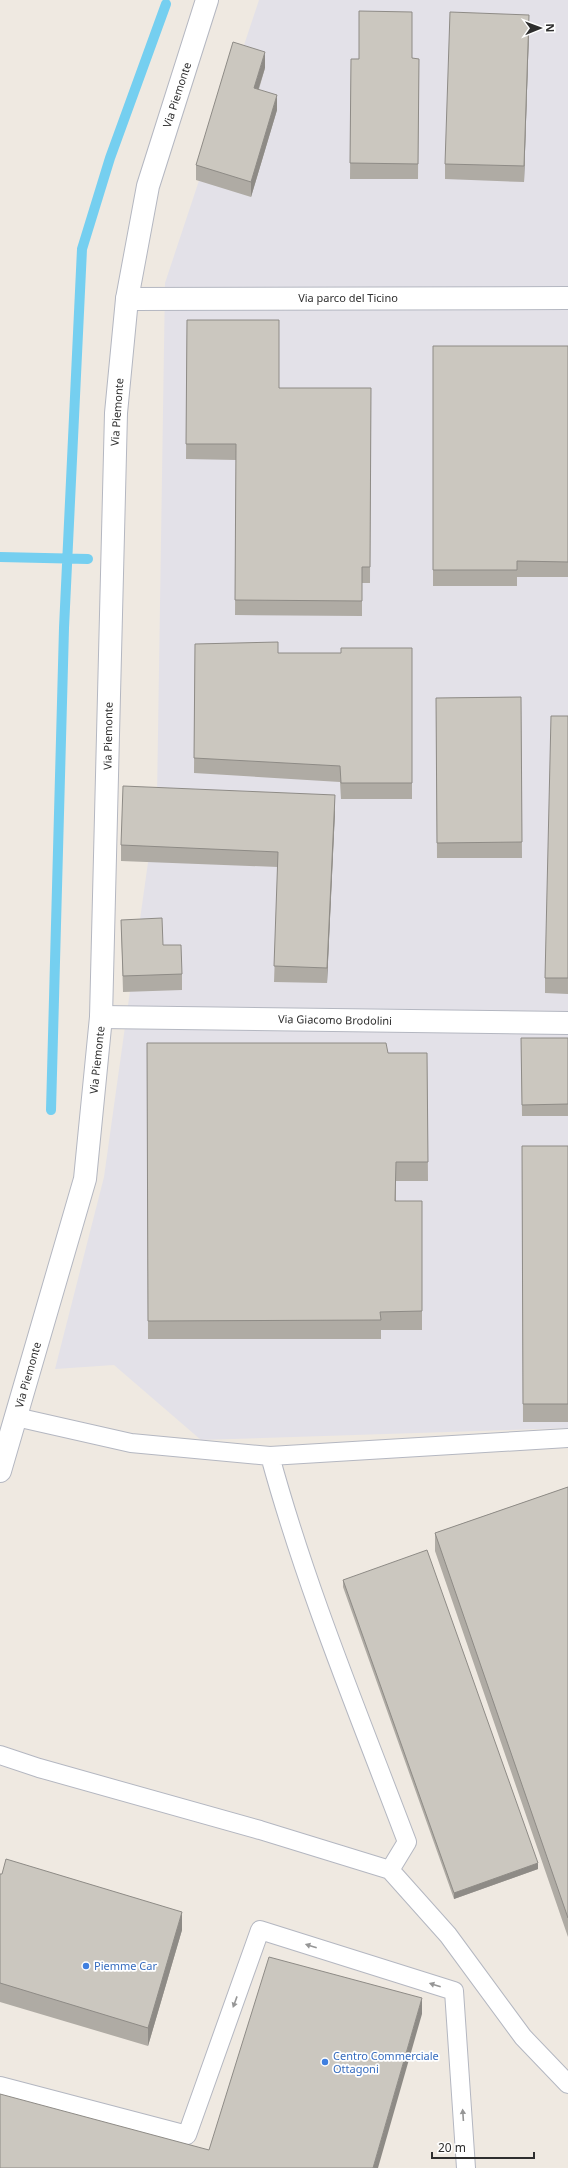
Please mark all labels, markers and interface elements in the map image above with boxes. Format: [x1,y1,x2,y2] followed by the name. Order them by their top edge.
[520,8,560,48] north arrow
[543,23,558,32] text: N
[159,60,194,130] street label: Via Piemonte
[298,290,398,305] street label: Via parco del Ticino
[107,377,126,446] street label: Via Piemonte
[99,702,116,770] street label: Via Piemonte
[278,1011,392,1028] street label: Via Giacomo Brodolini
[85,1025,108,1095] street label: Via Piemonte
[11,1340,44,1410] street label: Via Piemonte
[305,1943,317,1949] one-way arrow
[94,1958,157,1973] place label: Piemme Car
[81,1961,91,1971] marker: Piemme Car
[429,1982,441,1988] one-way arrow
[231,1996,237,2008] one-way arrow
[333,2048,439,2076] place label: Centro Commerciale Ottagoni
[320,2057,330,2067] marker: Centro Commerciale Ottagoni
[460,2109,467,2121] one-way arrow
[432,2134,534,2160] scale bar
[438,2139,466,2156] text: 20 m

